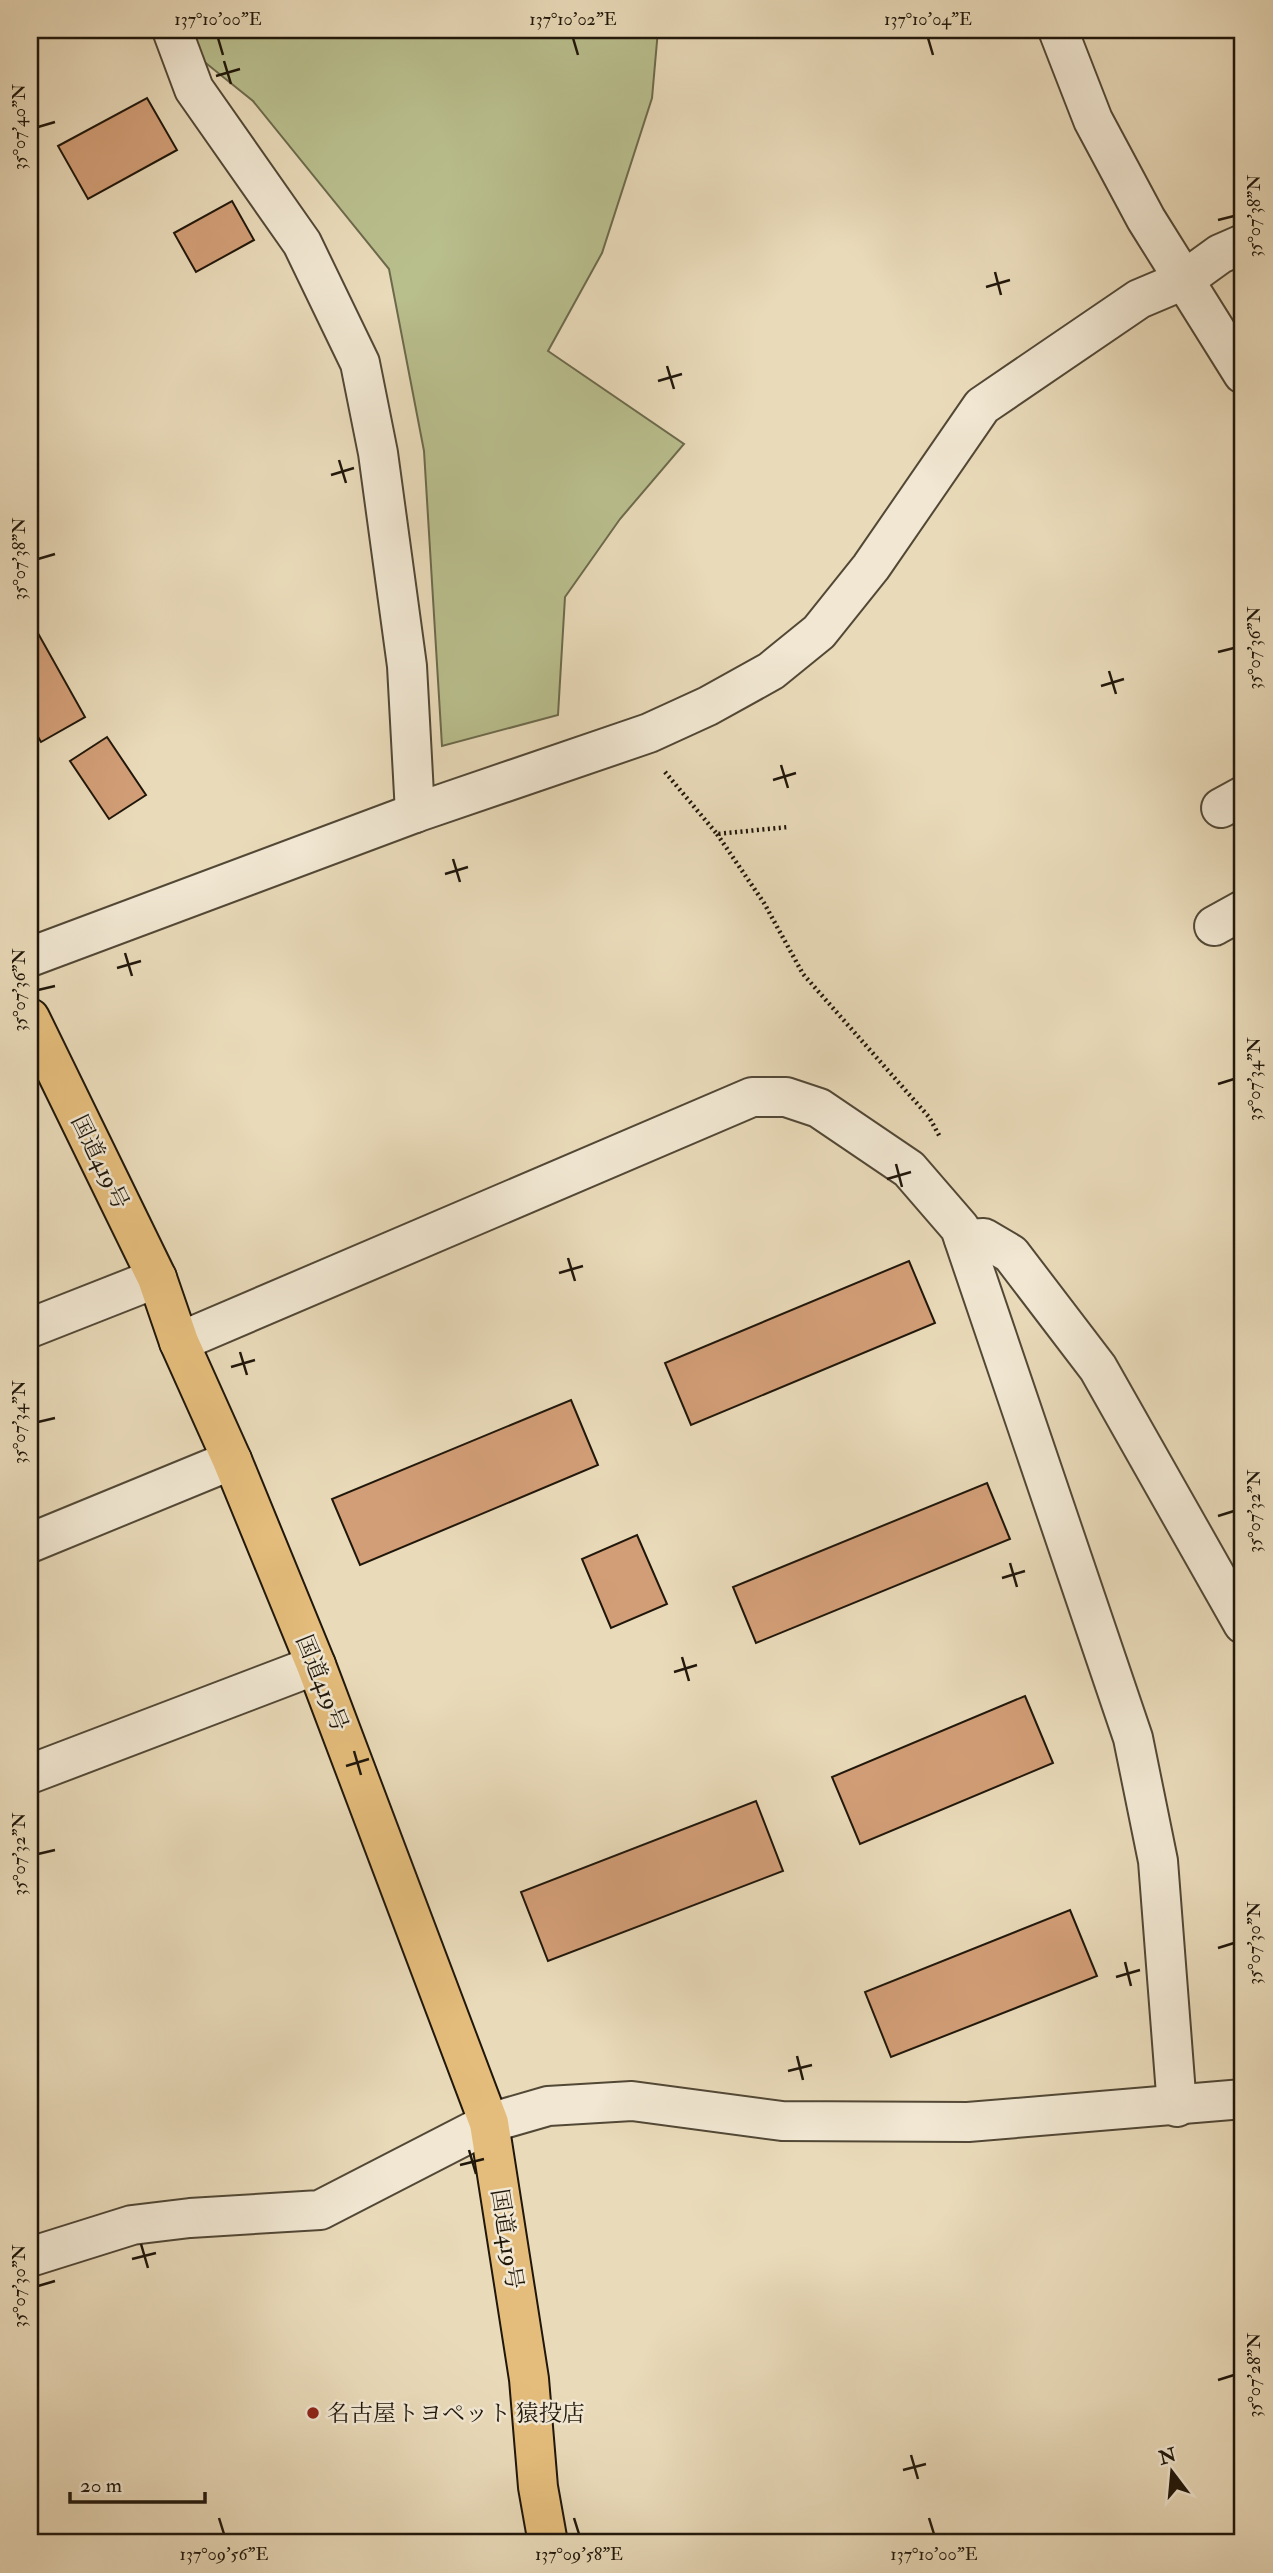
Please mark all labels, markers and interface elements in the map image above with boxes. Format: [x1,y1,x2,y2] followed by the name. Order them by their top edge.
[174,8,262,31] text: 137°10'00"E
[529,8,617,31] text: 137°10'02"E
[884,8,972,31] text: 137°10'04"E
[8,84,31,170] text: 35°07'40"N
[1243,175,1266,257] text: 35°07'38"N
[8,518,31,600] text: 35°07'38"N
[1243,606,1266,690] text: 35°07'36"N
[8,948,31,1032] text: 35°07'36"N
[1243,1037,1266,1121] text: 35°07'34"N
[65,1110,135,1214] street label: 国道419号
[8,1380,31,1464] text: 35°07'34"N
[1243,1469,1266,1553] text: 35°07'32"N
[290,1631,354,1735] street label: 国道419号
[8,1812,31,1896] text: 35°07'32"N
[1243,1901,1266,1985] text: 35°07'30"N
[485,2187,529,2291] street label: 国道419号
[8,2244,31,2328] text: 35°07'30"N
[1243,2333,1266,2417] text: 35°07'28"N
[327,2399,585,2428] place label: 名古屋トヨペット 猿投店
[305,2405,321,2421] marker: 名古屋トヨペット 猿投店
[1136,2436,1206,2506] north arrow
[1155,2442,1180,2471] text: N
[70,2461,205,2505] scale bar
[80,2472,122,2499] text: 20 m
[180,2543,268,2566] text: 137°09'56"E
[535,2543,623,2566] text: 137°09'58"E
[890,2543,978,2566] text: 137°10'00"E

